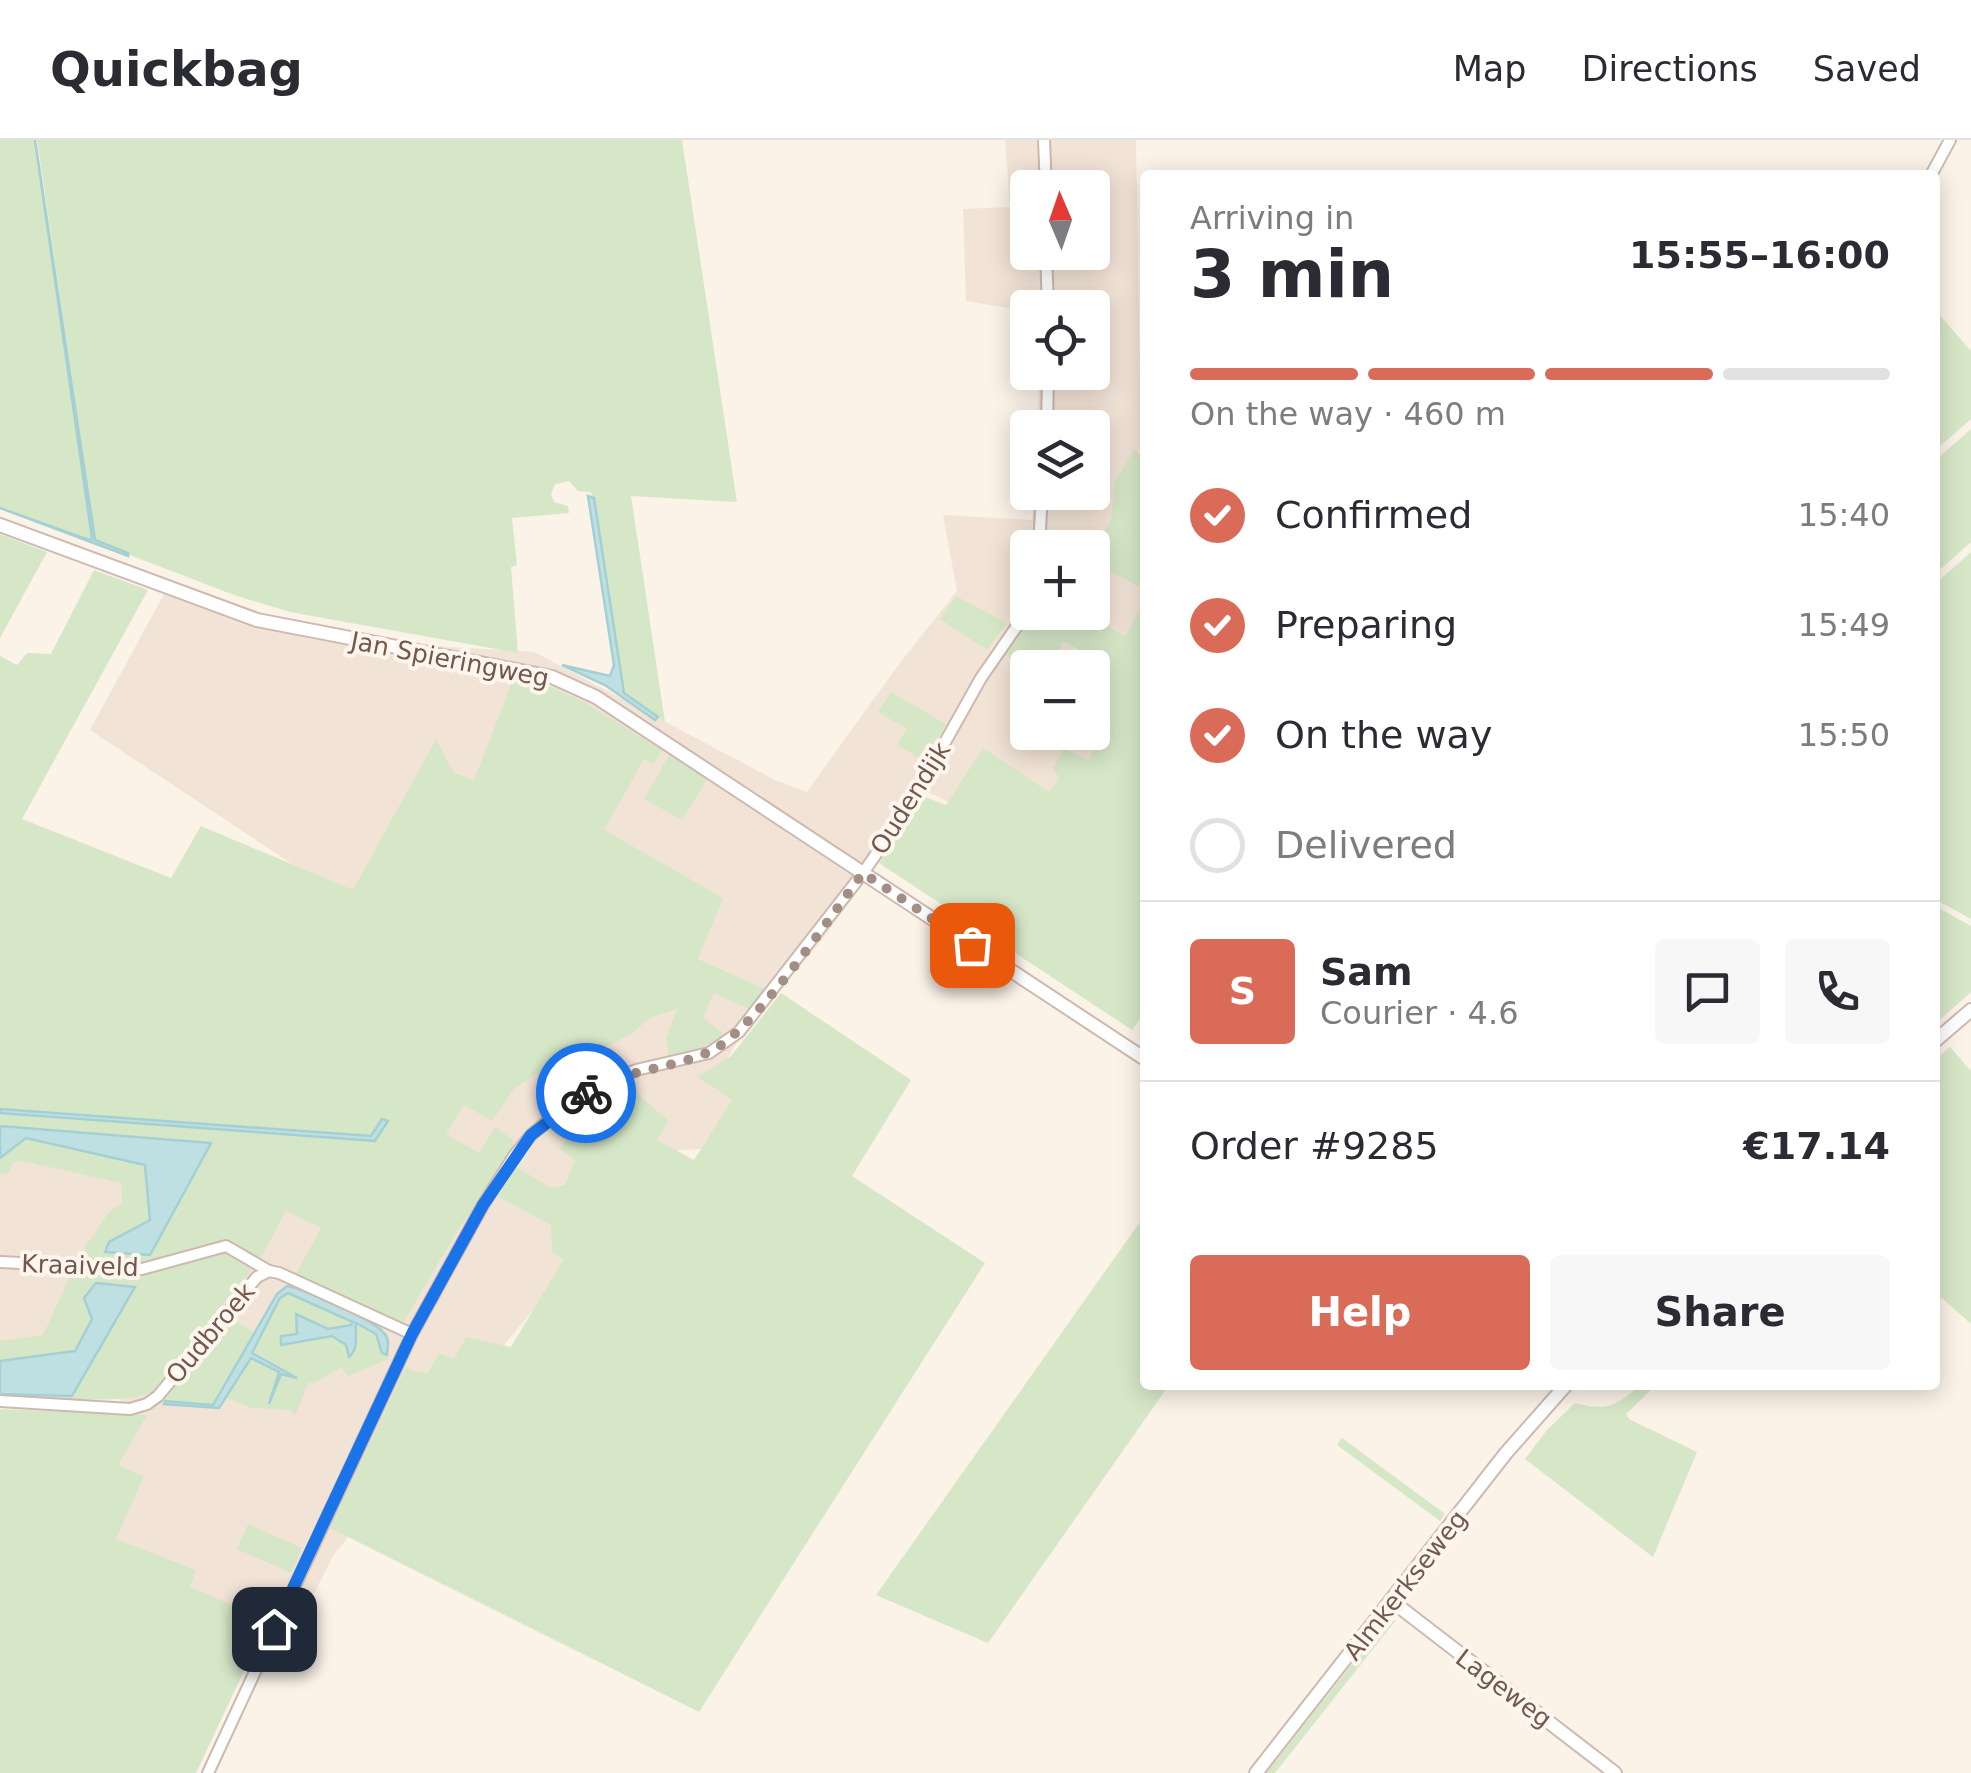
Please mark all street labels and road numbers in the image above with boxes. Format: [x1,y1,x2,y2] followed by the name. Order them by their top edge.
[346,626,551,693] street label: Jan Spieringweg
[865,736,957,860] street label: Oudendijk
[21,1249,139,1282] street label: Kraaiveld
[160,1277,261,1389] street label: Oudbroek
[1338,1505,1473,1666] street label: Almkerkseweg
[1450,1643,1557,1734] street label: Lageweg

